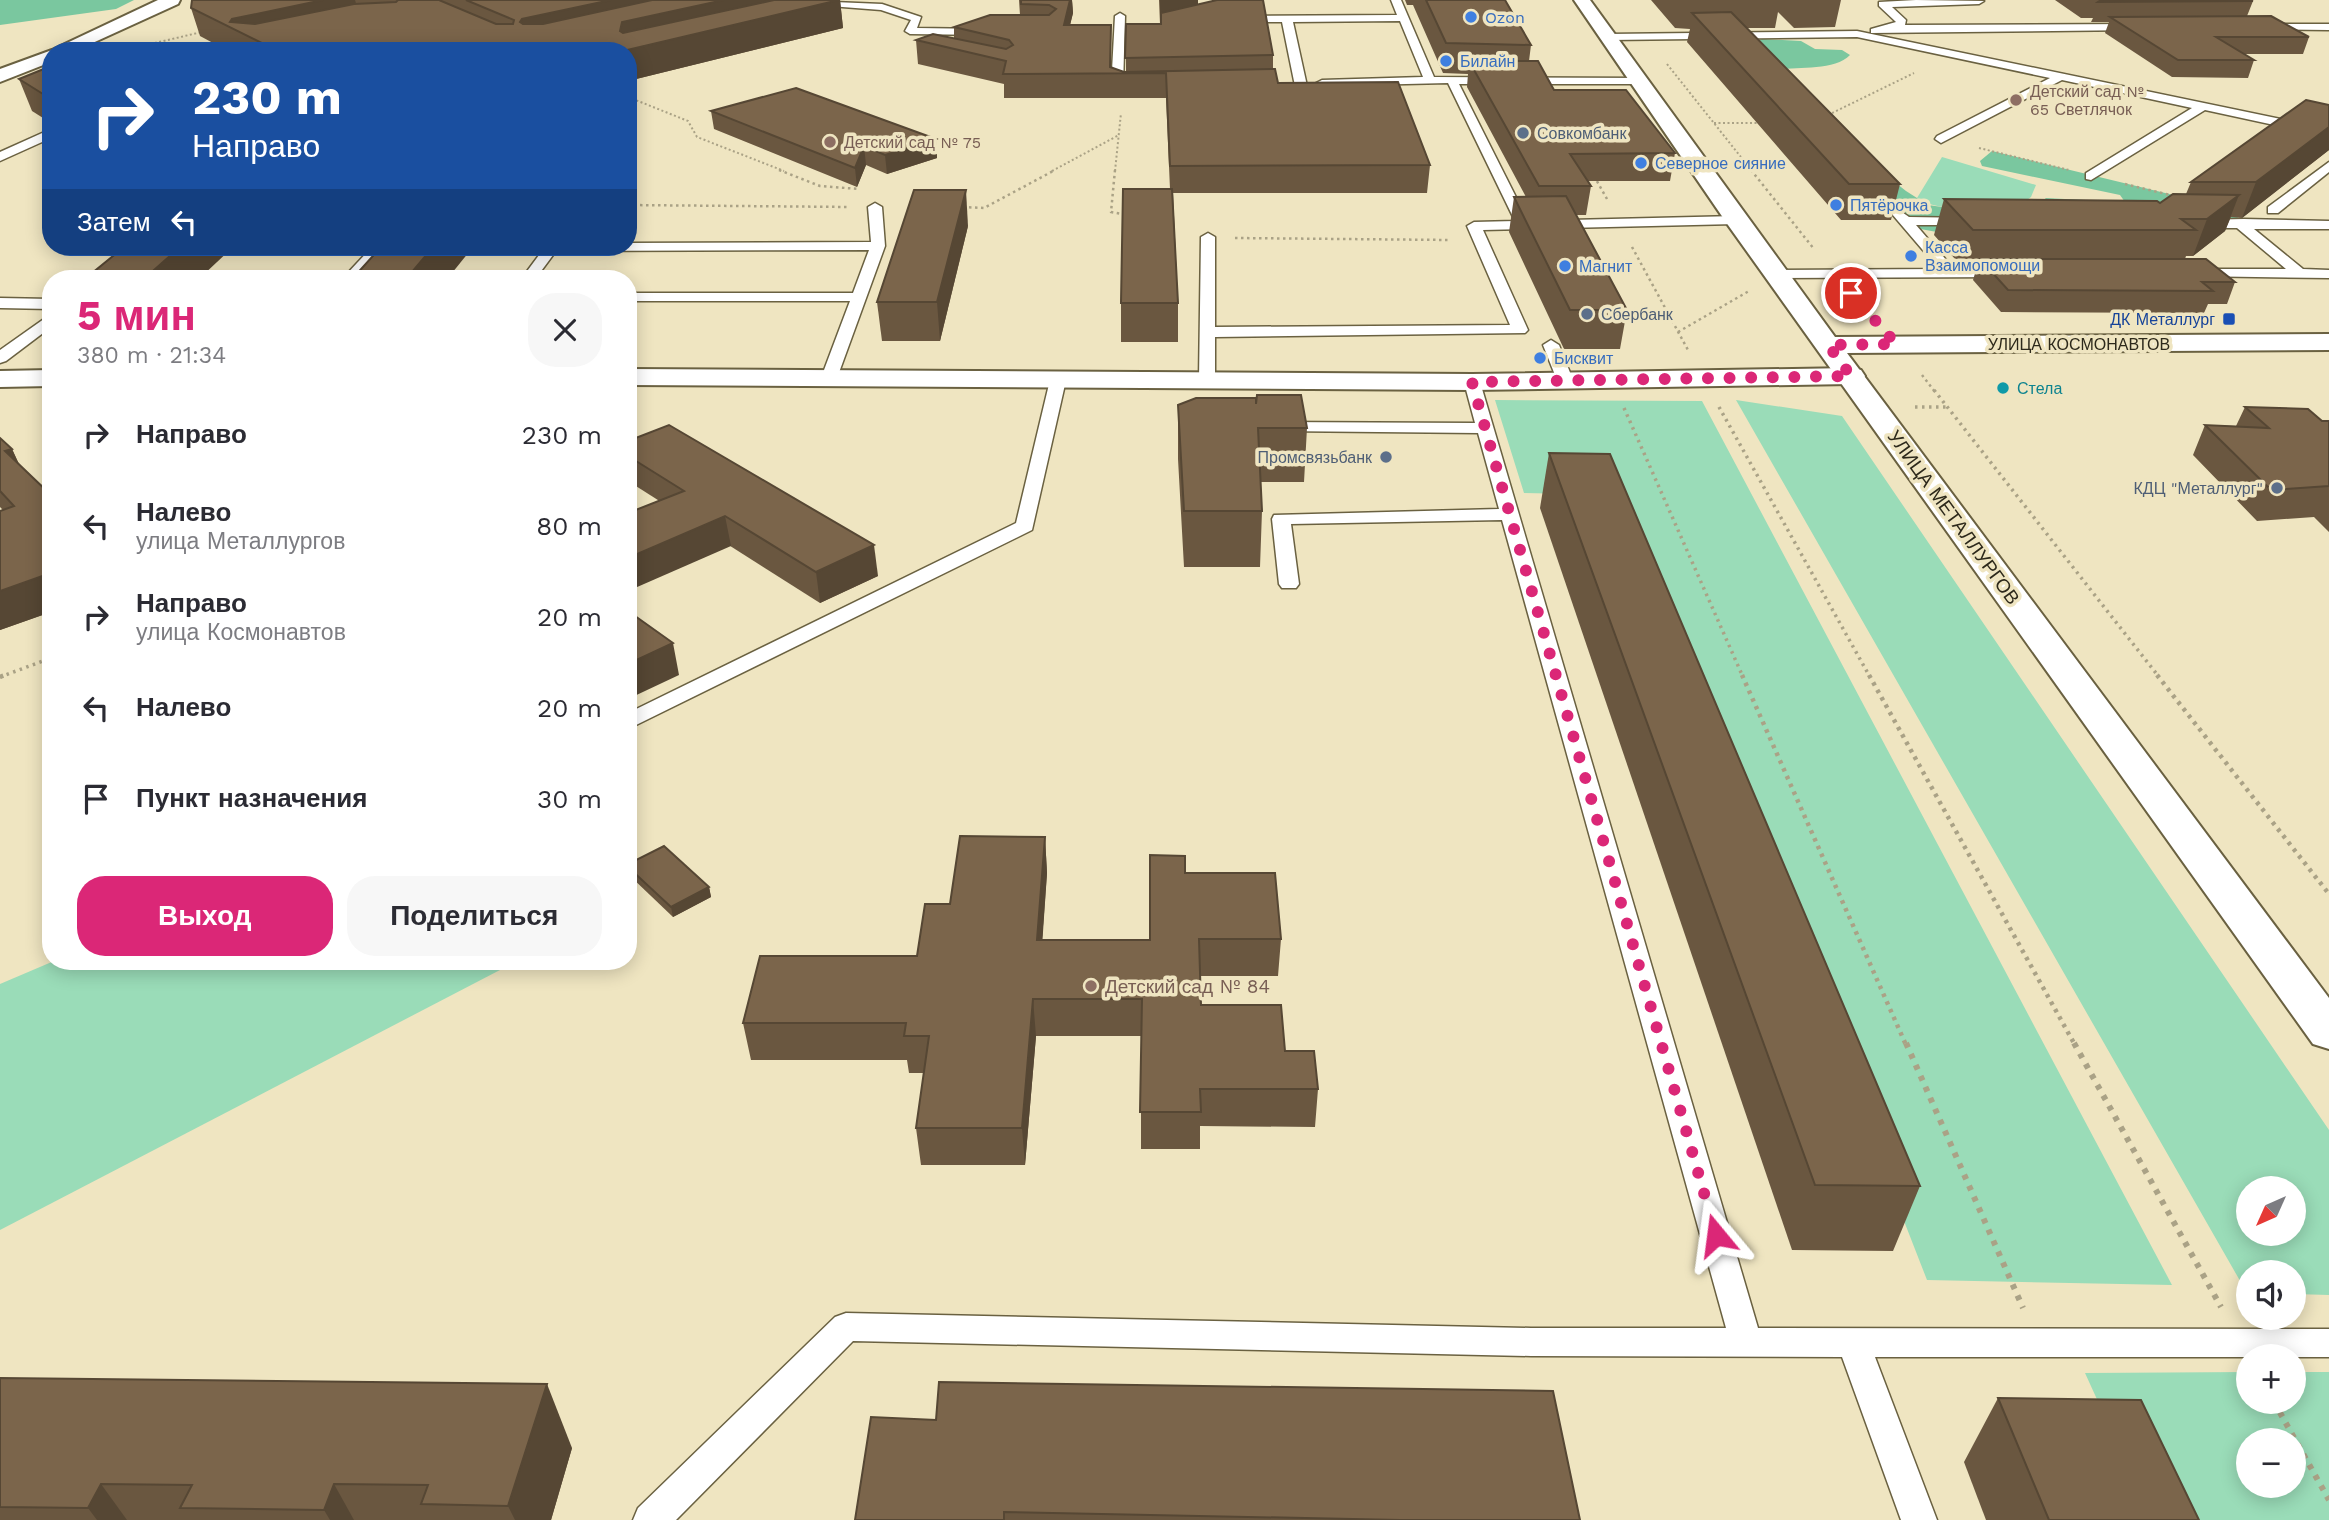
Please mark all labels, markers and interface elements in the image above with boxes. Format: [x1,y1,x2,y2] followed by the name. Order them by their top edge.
[1485,8,1525,27] place label: Ozon
[1463,9,1479,25] marker: Ozon
[1460,52,1515,71] place label: Билайн
[1438,53,1454,69] marker: Билайн
[192,68,342,126] text: 230 m
[77,70,168,161] icon: right
[2030,82,2144,119] place label: Детский сад № 65 Светлячок
[2008,92,2024,108] marker: Детский сад № 65 Светлячок
[1537,124,1627,143] place label: Совкомбанк
[1515,125,1531,141] marker: Совкомбанк
[192,127,320,165] text: Направо
[844,133,981,152] place label: Детский сад № 75
[822,134,838,150] marker: Детский сад № 75
[1655,154,1786,173] place label: Северное сияние
[1633,155,1649,171] marker: Северное сияние
[1850,196,1929,215] place label: Пятёрочка
[1828,197,1844,213] marker: Пятёрочка
[165,203,203,241] icon: left
[77,207,151,237] text: Затем
[1925,238,2040,275] place label: Касса Взаимопомощи
[1903,248,1919,264] marker: Касса Взаимопомощи
[1579,257,1633,276] place label: Магнит
[1557,258,1573,274] marker: Магнит
[1821,263,1881,323] pin
[1832,274,1870,312] icon: arrive
[77,291,196,340] text: 5 мин
[528,293,602,367] button: close
[1601,305,1674,324] place label: Сбербанк
[1579,306,1595,322] marker: Сбербанк
[2110,310,2215,329] place label: ДК Металлург
[2221,311,2237,327] marker: ДК Металлург
[1988,335,2170,354] street label: УЛИЦА КОСМОНАВТОВ
[77,342,226,369] text: 380 m · 21:34
[1554,349,1614,368] place label: Бисквит
[1532,350,1548,366] marker: Бисквит
[2017,379,2062,398] place label: Стела
[1995,380,2011,396] marker: Стела
[77,416,115,454] icon: right
[136,419,247,449] text: Направо
[522,420,602,450] text: 230 m
[1883,426,2025,609] street label: УЛИЦА МЕТАЛЛУРГОВ
[1258,448,1373,467] place label: Промсвязьбанк
[1378,449,1394,465] marker: Промсвязьбанк
[2134,479,2263,498] place label: КДЦ "Металлург"
[2269,480,2285,496] marker: КДЦ "Металлург"
[136,497,231,527] text: Налево
[77,507,115,545] icon: left
[536,511,602,541] text: 80 m
[136,528,345,555] text: улица Металлургов
[136,588,247,618] text: Направо
[77,598,115,636] icon: right
[537,602,602,632] text: 20 m
[136,619,346,646] text: улица Космонавтов
[77,689,115,727] icon: left
[136,692,231,722] text: Налево
[537,693,602,723] text: 20 m
[77,780,115,818] icon: arrive
[136,783,367,813] text: Пункт назначения
[537,784,602,814] text: 30 m
[77,876,333,956] button: Выход
[347,876,602,956] button: Поделиться
[1105,975,1270,998] place label: Детский сад № 84
[1083,978,1099,994] marker: Детский сад № 84
[2236,1176,2306,1246] north arrow
[2236,1176,2306,1498] map controls
[1679,1198,1753,1272] position arrow
[2236,1260,2306,1330] button: sound
[2236,1344,2306,1414] button: +
[2236,1428,2306,1498] button: −

